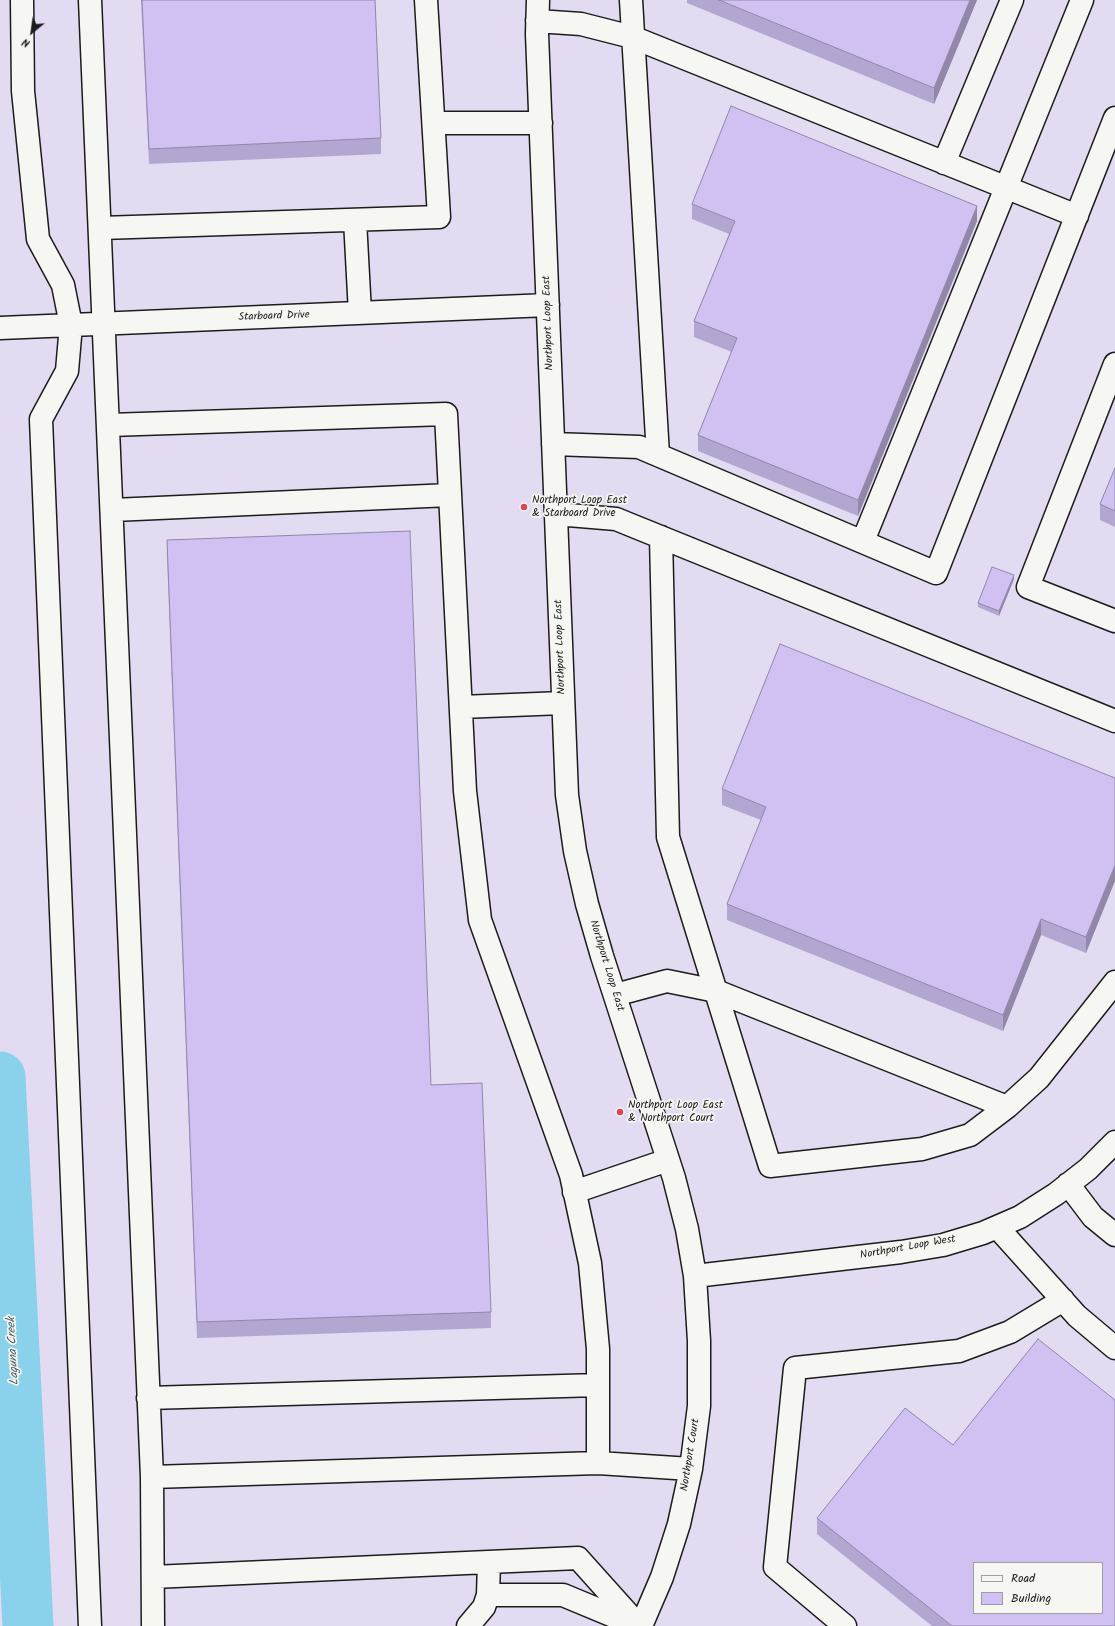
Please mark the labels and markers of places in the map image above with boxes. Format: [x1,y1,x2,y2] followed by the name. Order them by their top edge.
[532,494,627,520] place label: Northport Loop East & Starboard Drive
[519,502,529,512] marker: Northport Loop East & Starboard Drive
[628,1099,723,1125] place label: Northport Loop East & Northport Court
[615,1107,625,1117] marker: Northport Loop East & Northport Court

